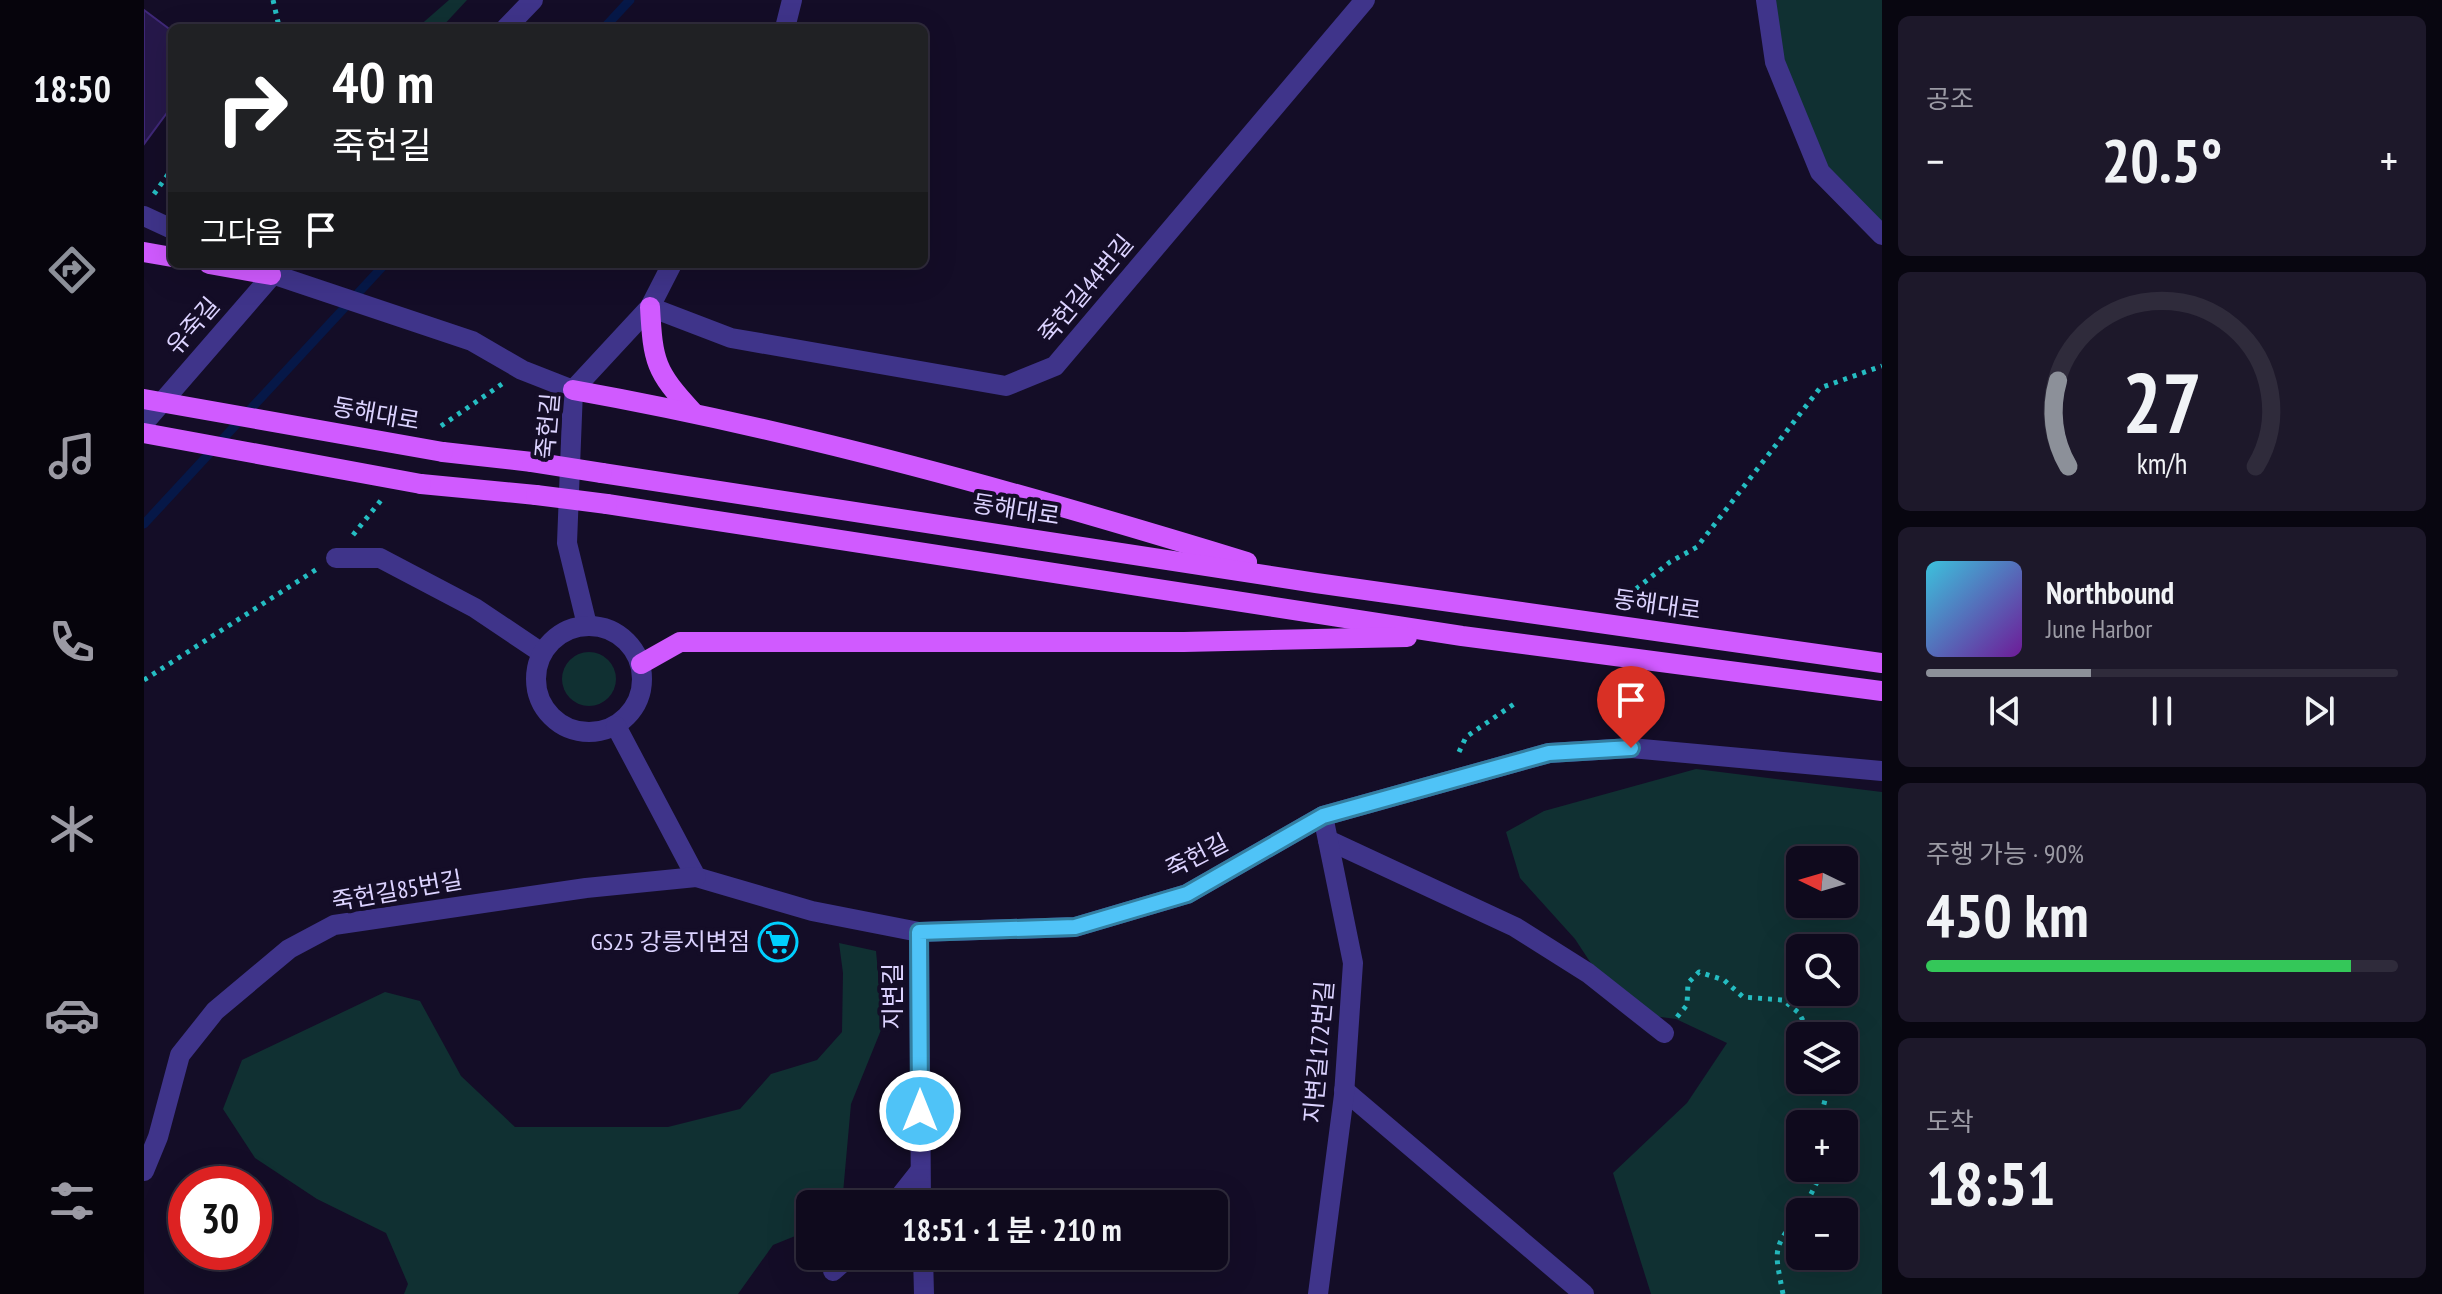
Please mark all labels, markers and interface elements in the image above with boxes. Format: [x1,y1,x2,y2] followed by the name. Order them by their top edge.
[332,46,434,118] text: 40 m
[200,56,304,160] icon: right
[33,65,111,112] text: 18:50
[1926,82,1974,115] text: 공조
[332,121,431,168] text: 죽헌길
[2102,121,2222,199] text: 20.5°
[1926,132,1944,189] text: −
[2380,132,2398,189] text: +
[299,208,343,252] icon: arrive
[200,212,283,251] text: 그다음
[1031,228,1140,349] street label: 죽헌길44번길
[44,242,100,298] icon: directions
[159,291,226,361] street label: 유죽길
[2122,348,2202,456] text: 27
[330,391,422,436] street label: 동해대로
[529,392,566,460] street label: 죽헌길
[44,428,100,484] icon: music
[2137,446,2187,483] text: km/h
[970,487,1062,532] street label: 동해대로
[2046,573,2174,612] text: Northbound
[1611,583,1703,626] street label: 동해대로
[2046,612,2152,645] text: June Harbor
[44,614,100,670] icon: phone
[1597,666,1665,748] pin
[1609,678,1653,722] icon: arrive
[1983,689,2027,733] icon: previous
[2140,689,2184,733] icon: pause
[2297,689,2341,733] icon: next
[44,801,100,857] icon: climate
[1160,827,1233,884] street label: 죽헌길
[1926,837,2084,870] text: 주행 가능 · 90%
[1786,846,1858,918] north arrow
[1786,846,1858,1270] map controls
[329,864,465,917] street label: 죽헌길85번길
[1926,876,2089,954] text: 450 km
[757,921,799,963] supermarket icon: GS25 강릉지변점
[591,926,750,957] place label: GS25 강릉지변점
[1786,934,1858,1006] button: search
[877,963,908,1029] street label: 지변길
[1297,979,1340,1124] street label: 지변길172번길
[44,987,100,1043] icon: car
[1786,1022,1858,1094] button: layers
[878,1069,962,1153] position arrow
[1926,1105,1974,1138] text: 도착
[1786,1110,1858,1182] button: +
[1926,1144,2056,1222] text: 18:51
[168,1166,272,1270] speed limit sign: 30
[44,1173,100,1229] icon: filters
[1786,1198,1858,1270] button: −
[902,1210,1122,1249] text: 18:51 · 1 분 · 210 m

